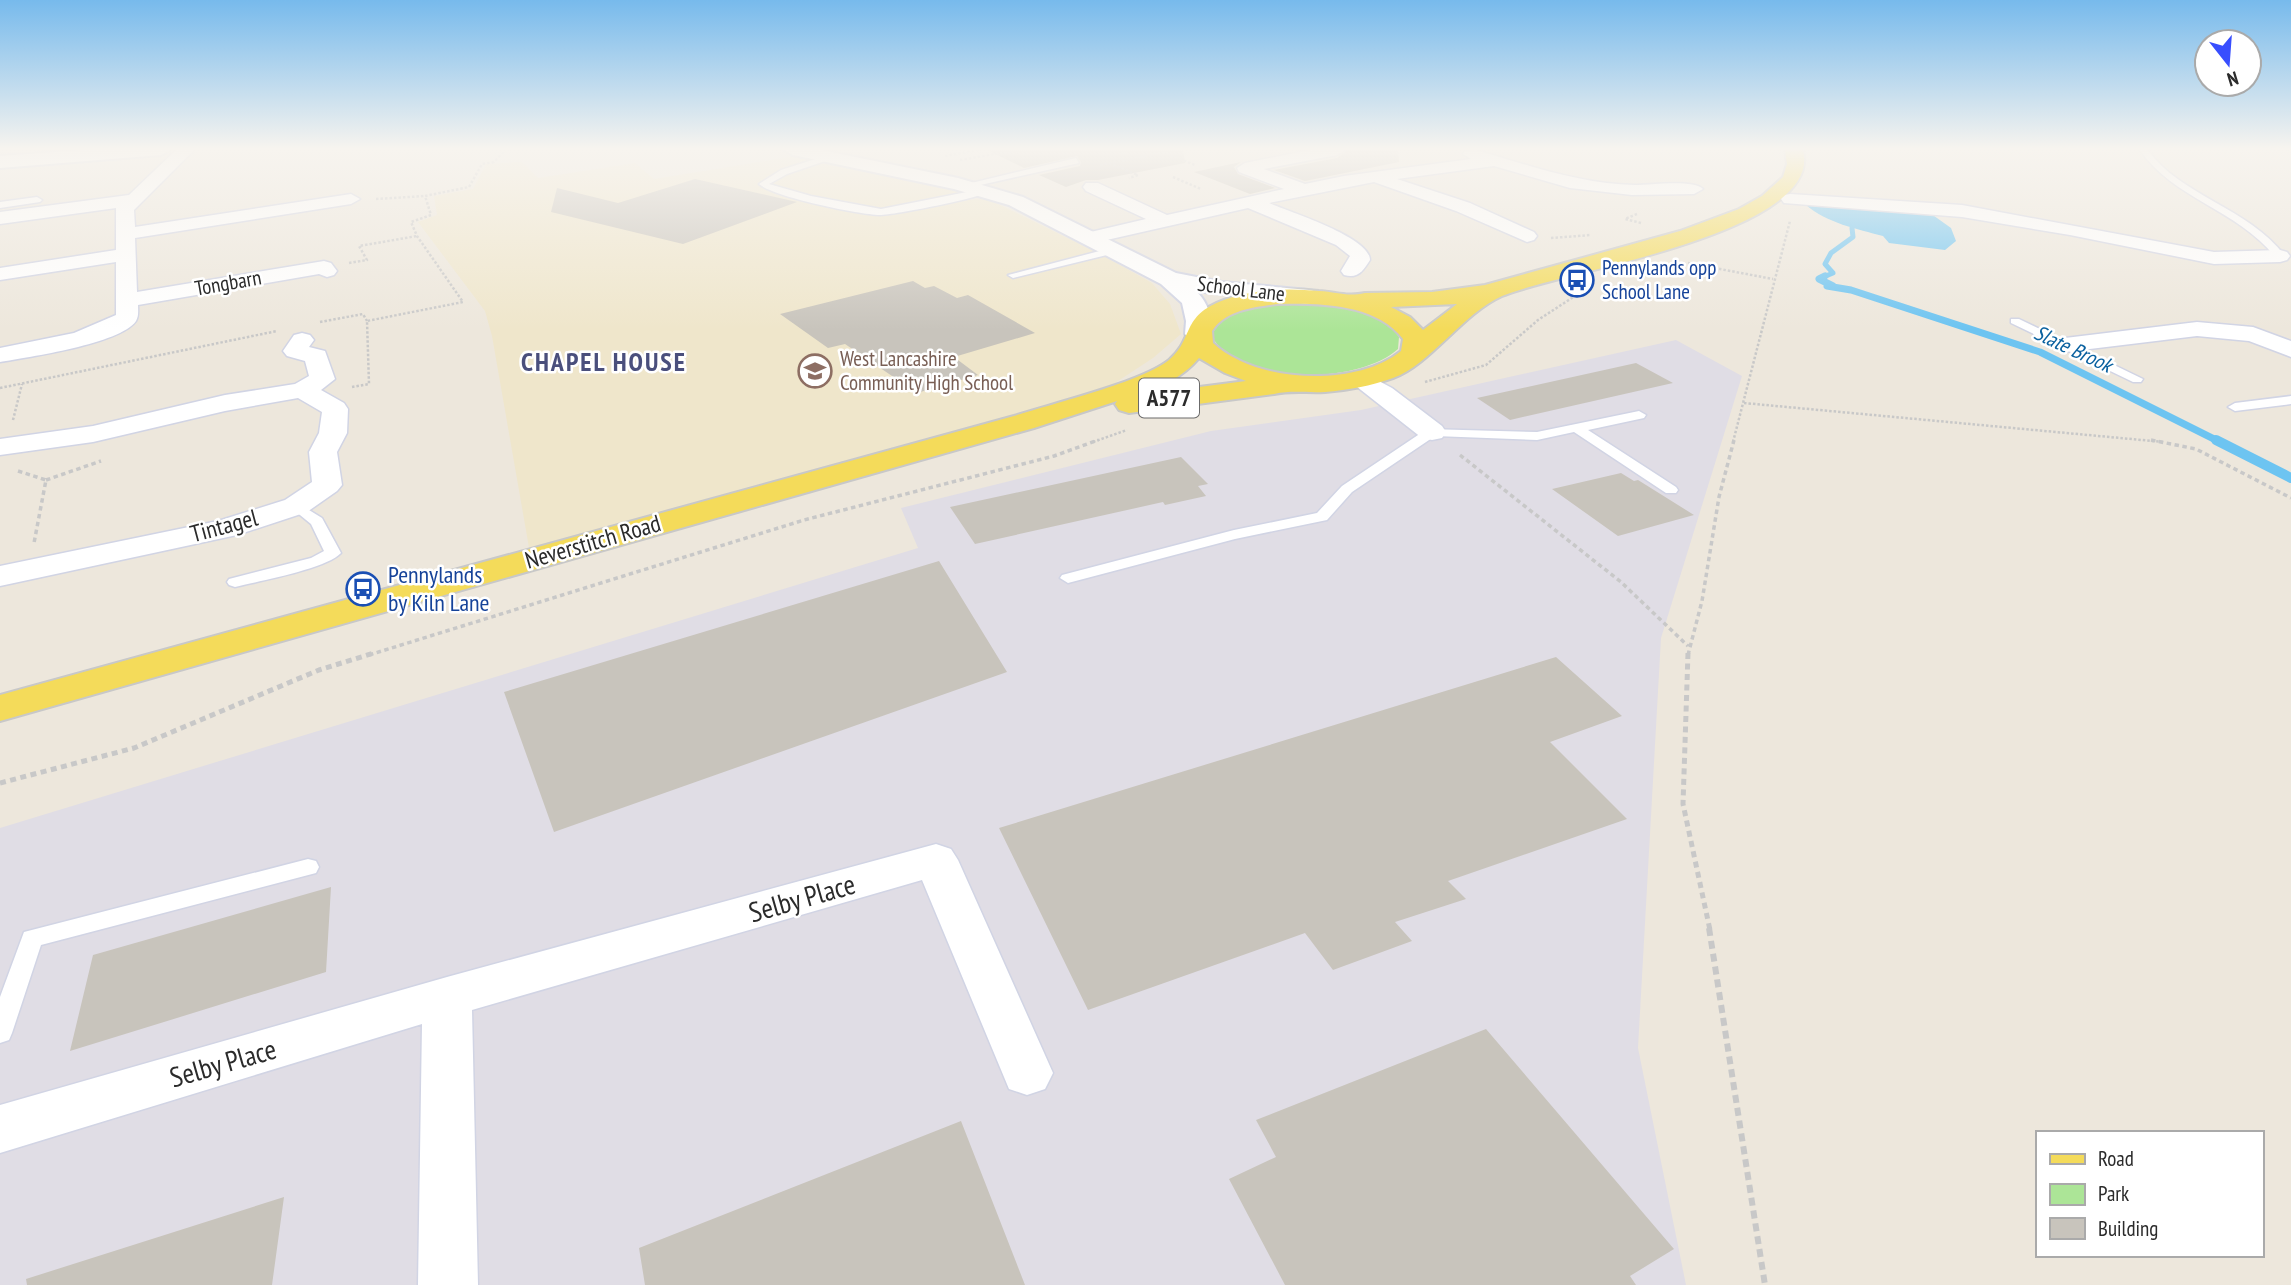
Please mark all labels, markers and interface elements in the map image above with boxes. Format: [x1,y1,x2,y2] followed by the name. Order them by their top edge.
[2193,28,2263,98] north arrow
[2225,66,2241,92] text: N
[1602,254,1716,305] place label: Pennylands opp School Lane
[1558,261,1596,299] bus stop icon: Pennylands opp School Lane
[193,263,263,302] street label: Tongbarn
[1196,270,1286,307] street label: School Lane
[2030,319,2119,380] water label: Slate Brook
[521,345,687,378] district label: CHAPEL HOUSE
[840,345,1013,396] place label: West Lancashire Community High School
[796,352,834,390] school or university icon: West Lancashire Community High School
[1139,378,1199,418] road number: A577
[187,502,261,549] street label: Tintagel
[521,507,664,576] street label: Neverstitch Road
[388,559,490,618] place label: Pennylands by Kiln Lane
[344,570,382,608] bus stop icon: Pennylands by Kiln Lane
[744,865,859,930] street label: Selby Place
[165,1030,280,1095] street label: Selby Place
[2036,1131,2263,1257] legend
[2098,1145,2134,1172] text: Road
[2098,1180,2129,1207] text: Park
[2098,1215,2158,1242] text: Building

